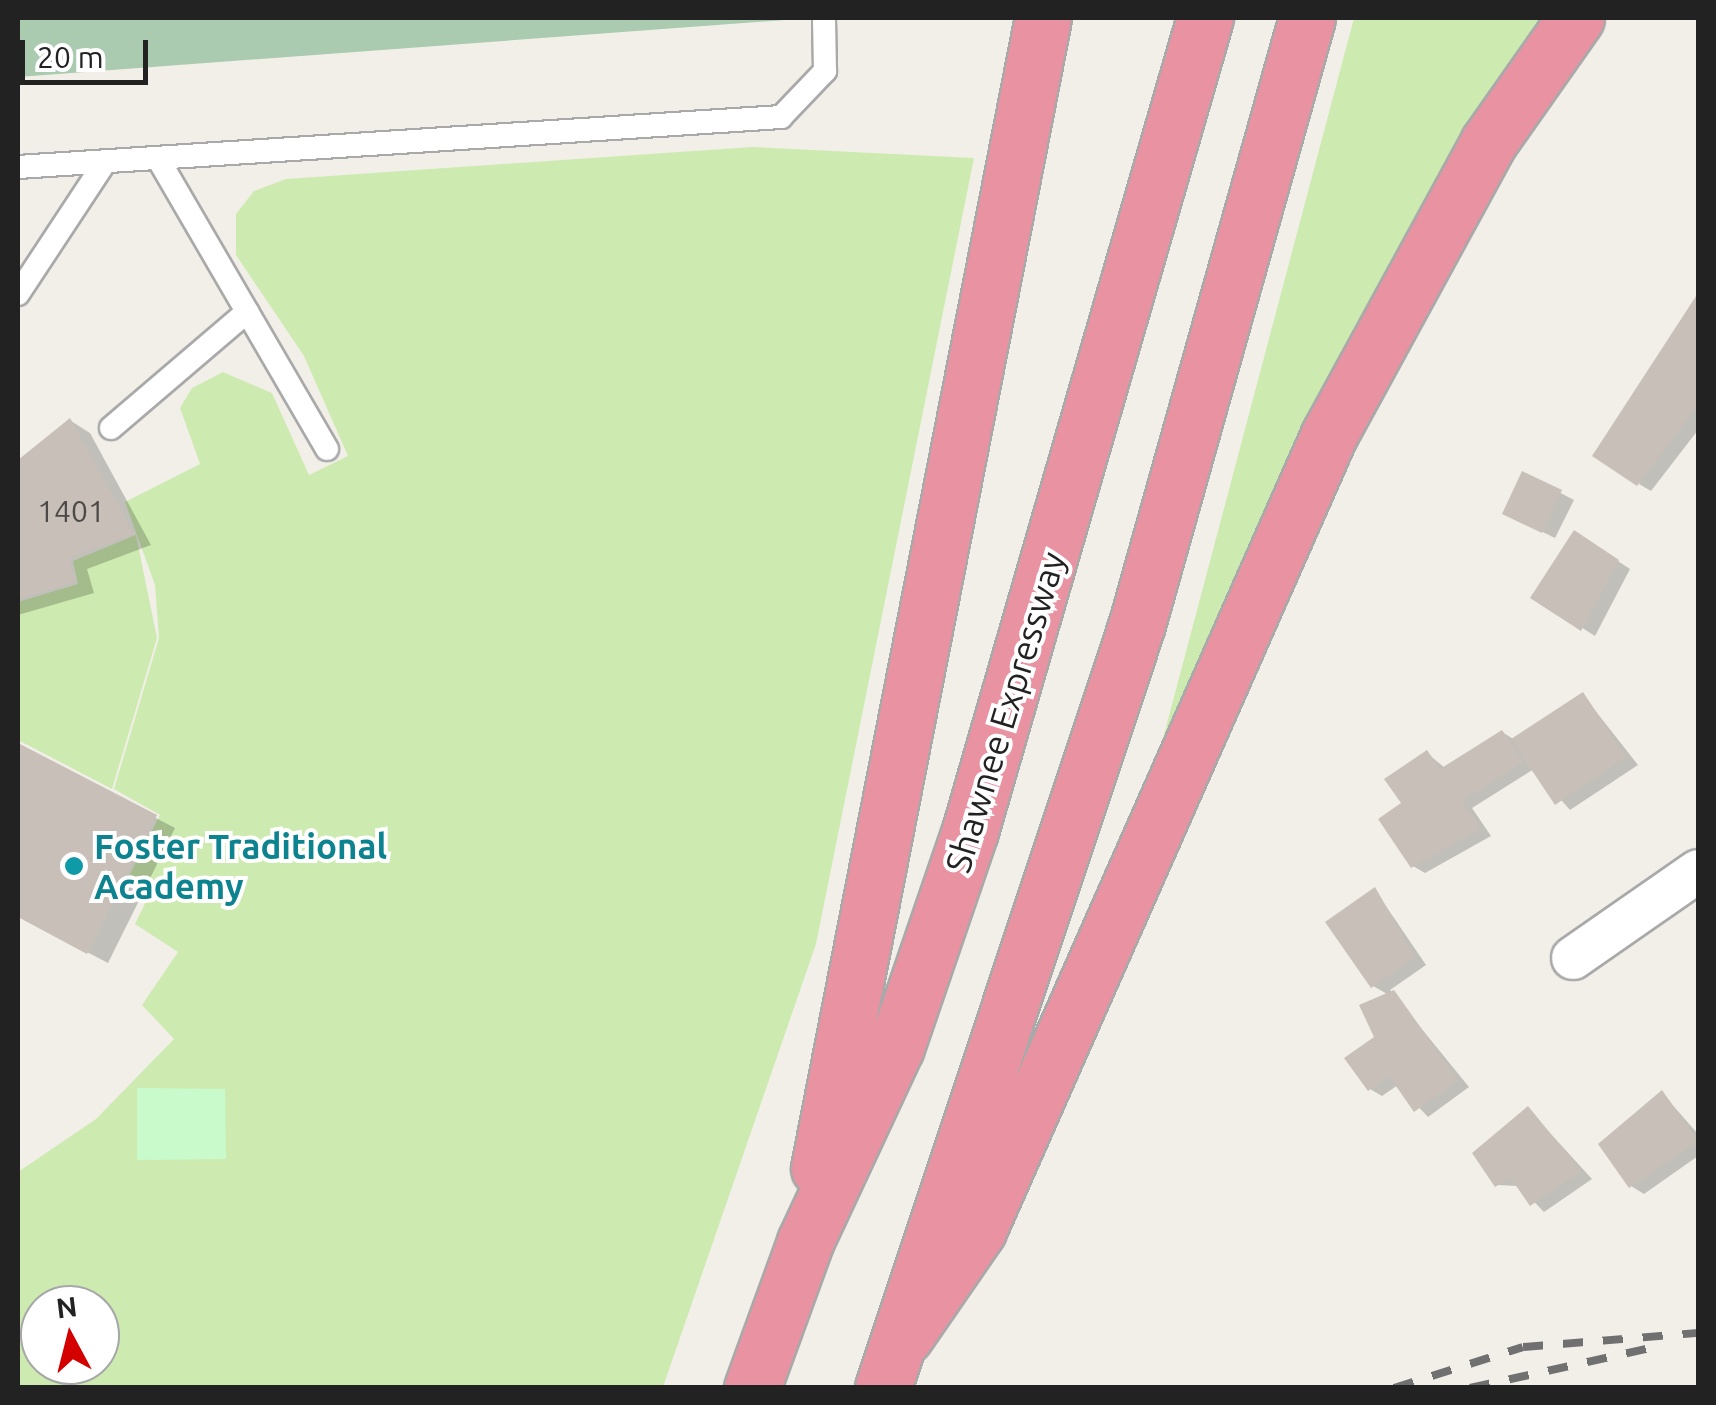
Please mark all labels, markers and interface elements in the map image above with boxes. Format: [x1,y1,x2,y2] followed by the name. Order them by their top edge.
[25,20,152,82] scale bar
[37,40,104,74] text: 20 m
[37,493,105,529] house number: 1401
[936,547,1074,877] street label: Shawnee Expressway
[94,825,387,907] place label: Foster Traditional Academy
[63,855,85,877] marker: Foster Traditional Academy
[20,1285,120,1385] north arrow
[54,1290,79,1323] text: N

